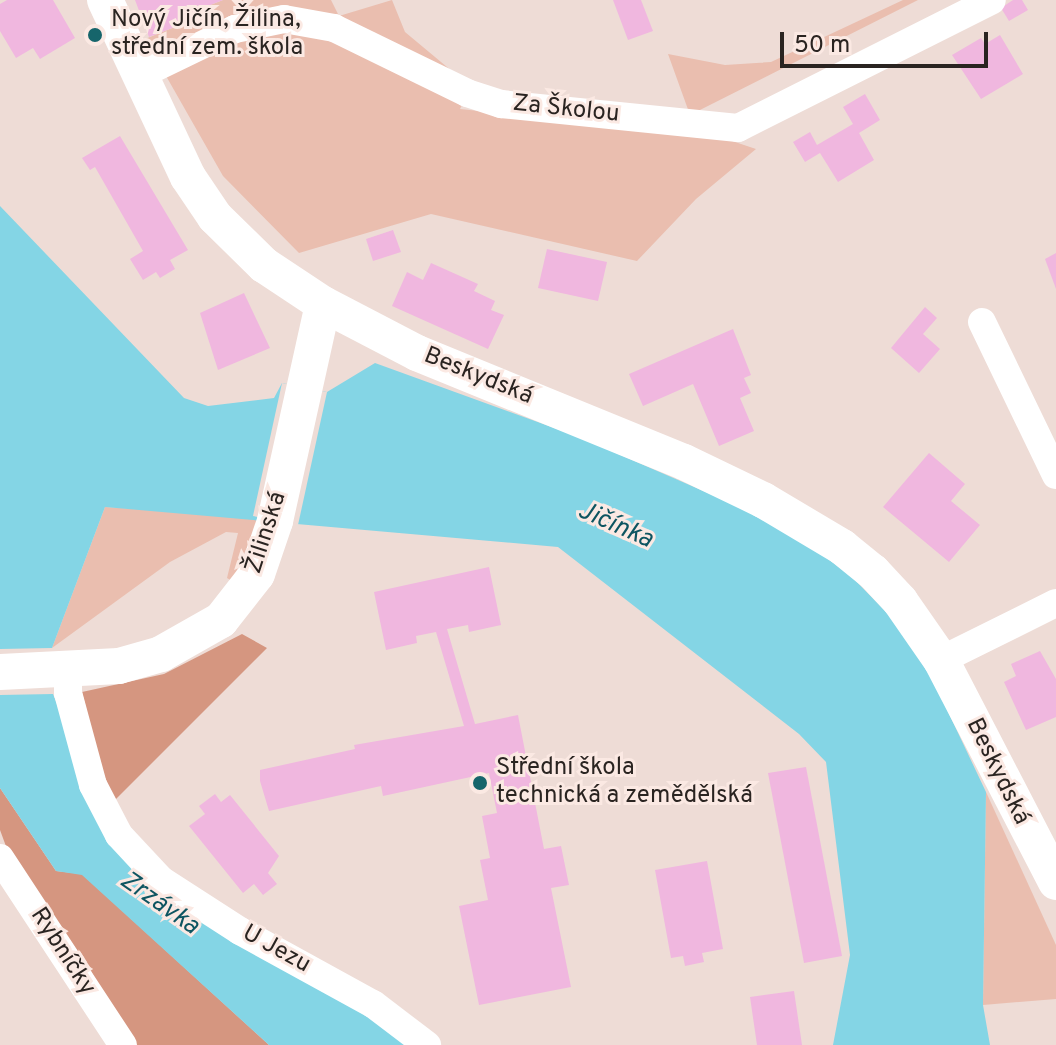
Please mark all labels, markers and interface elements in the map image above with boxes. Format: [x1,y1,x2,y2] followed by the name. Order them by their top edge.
[111,7,303,63] place label: Nový Jičín, Žilina, střední zem. škola
[784,16,992,66] scale bar
[86,26,104,44] marker: Nový Jičín, Žilina, střední zem. škola
[794,31,850,61] text: 50 m
[511,90,621,130] street label: Za Školou
[419,342,537,412] street label: Beskydská
[240,489,294,577] street label: Žilinská
[573,496,657,556] water label: Jičínka
[959,714,1035,830] street label: Beskydská
[496,755,753,811] place label: Střední škola technická a zemědělská
[471,774,489,792] marker: Střední škola technická a zemědělská
[113,865,205,943] water label: Zrzávka
[23,903,101,1001] street label: Rybníčky
[237,920,315,980] street label: U Jezu

